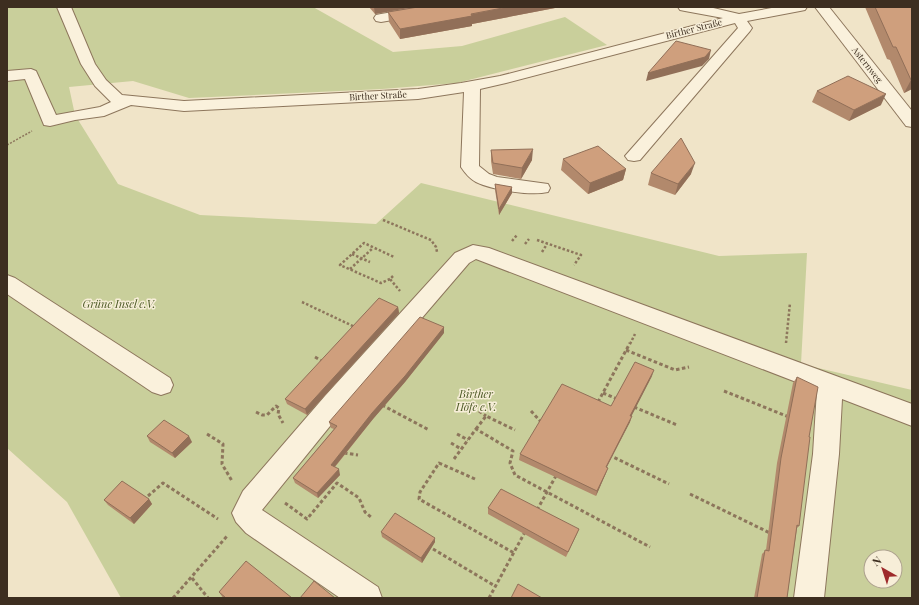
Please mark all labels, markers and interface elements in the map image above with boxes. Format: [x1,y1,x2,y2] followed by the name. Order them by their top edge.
[664,15,724,41] street label: Birther Straße
[849,43,886,85] street label: Asternweg
[349,87,407,103] street label: Birther Straße
[82,296,156,311] park label: Grüne Insel e.V.
[455,386,497,414] park label: Birther Höfe e.V.
[863,549,903,589] north arrow
[869,552,884,569] text: N

